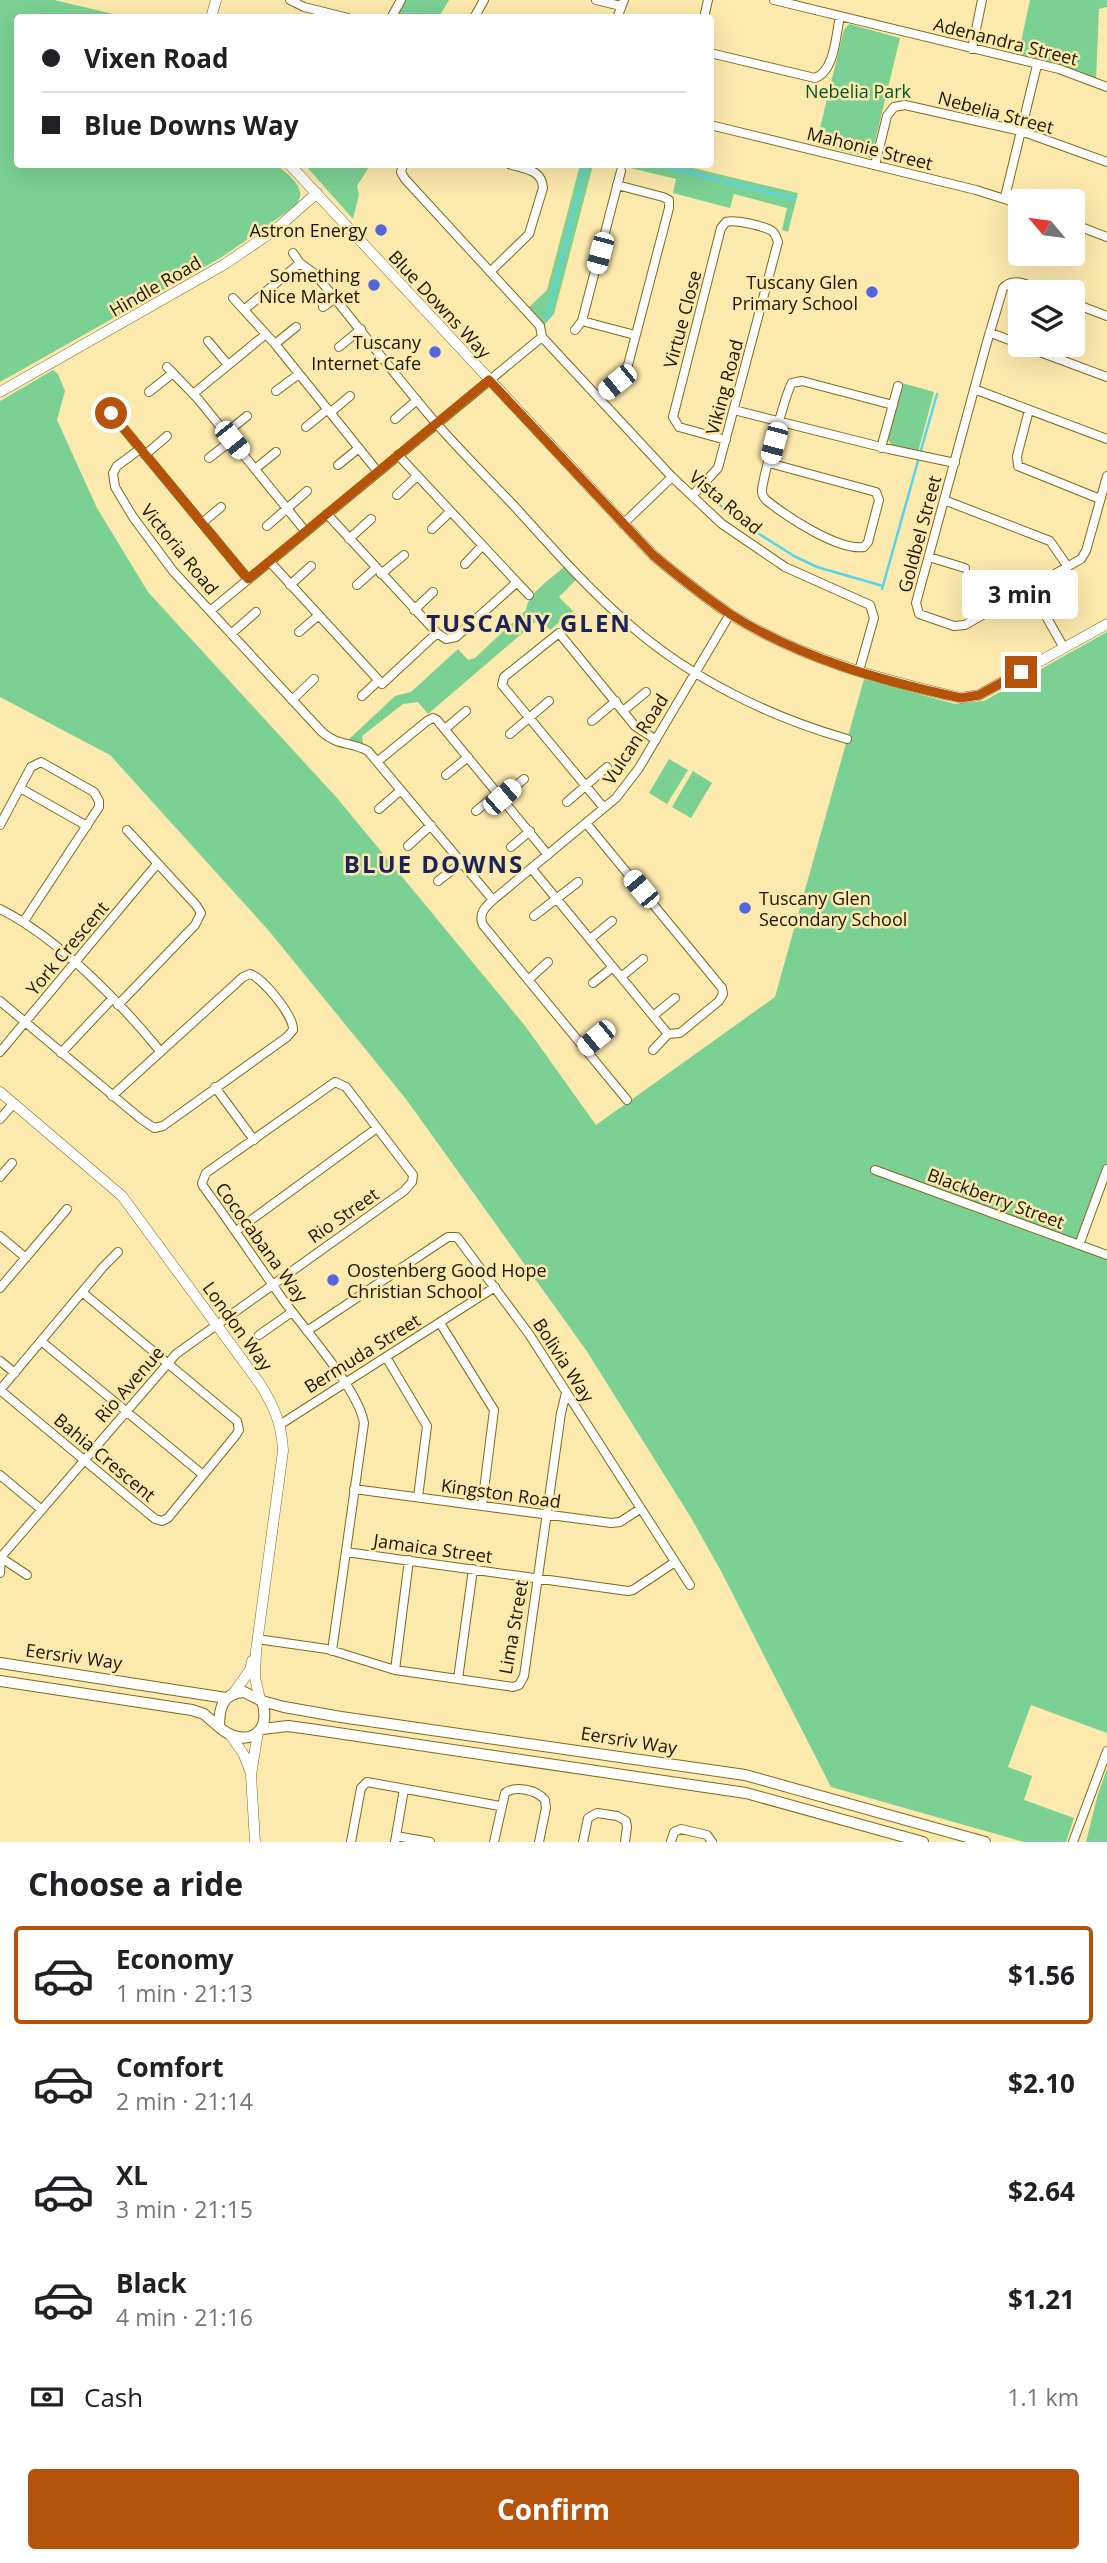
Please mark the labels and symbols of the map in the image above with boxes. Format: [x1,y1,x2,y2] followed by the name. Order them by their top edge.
[931,11,1081,71] street label: Adenandra Street
[805,79,912,103] park label: Nebelia Park
[936,85,1056,139] street label: Nebelia Street
[805,121,935,175] street label: Mahonie Street
[1008,189,1085,266] north arrow
[249,218,368,242] place label: Astron Energy
[373,222,389,238] marker: Astron Energy
[585,230,616,276] car
[384,245,497,364] street label: Blue Downs Way
[105,250,205,322] street label: Hindle Road
[259,263,360,308] place label: Something Nice Market
[657,267,707,371] street label: Virtue Close
[732,270,858,315] place label: Tuscany Glen Primary School
[366,277,382,293] marker: Something Nice Market
[864,284,880,300] marker: Tuscany Glen Primary School
[311,330,422,375] place label: Tuscany Internet Cafe
[700,337,748,437] street label: Viking Road
[427,344,443,360] marker: Tuscany Internet Cafe
[595,361,640,403] car
[95,397,127,429] route start
[211,417,254,463] car
[759,420,790,466] car
[685,465,767,539] street label: Vista Road
[892,473,946,595] street label: Goldbel Street
[136,498,224,600] street label: Victoria Road
[963,570,1079,620] callout: 3 min
[426,606,632,639] district label: TUSCANY GLEN
[1005,656,1037,688] route end
[597,689,673,789] street label: Vulcan Road
[480,775,525,819] car
[344,847,524,880] district label: BLUE DOWNS
[620,866,663,912] car
[759,886,907,931] place label: Tuscany Glen Secondary School
[21,896,113,1000] street label: York Crescent
[737,900,753,916] marker: Tuscany Glen Secondary School
[574,1016,619,1060] car
[924,1162,1068,1234] street label: Blackberry Street
[210,1177,314,1308] street label: Cococabana Way
[303,1182,383,1248] street label: Rio Street
[347,1258,547,1303] place label: Oostenberg Good Hope Christian School
[325,1272,341,1288] marker: Oostenberg Good Hope Christian School
[198,1277,279,1376] street label: London Way
[299,1308,425,1398] street label: Bermuda Street
[528,1313,601,1407] street label: Bolivia Way
[89,1341,169,1427] street label: Rio Avenue
[49,1407,161,1507] street label: Bahia Crescent
[439,1473,563,1513] street label: Kingston Road
[370,1528,494,1568] street label: Jamaica Street
[493,1578,533,1676] street label: Lima Street
[24,1637,125,1675] street label: Eersriv Way
[579,1721,680,1760] street label: Eersriv Way

